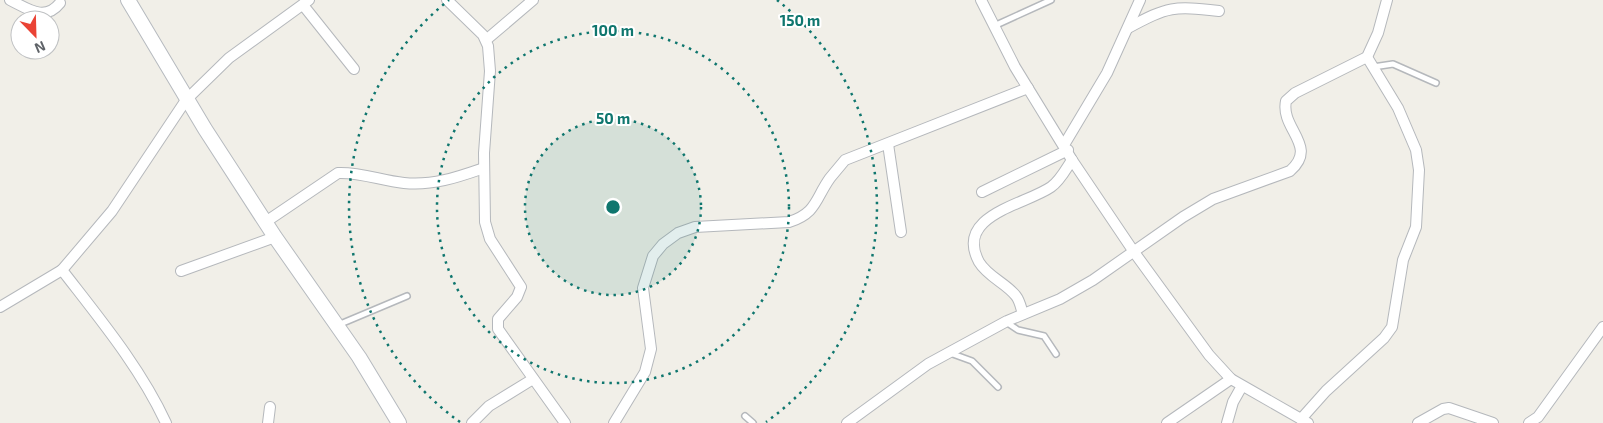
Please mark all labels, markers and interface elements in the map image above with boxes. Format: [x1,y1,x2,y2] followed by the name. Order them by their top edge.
[10,10,60,60] north arrow
[780,11,820,29] text: 150 m
[592,21,634,39] text: 100 m
[32,38,48,57] text: N
[596,109,630,127] text: 50 m
[604,198,622,216] centre of rings

